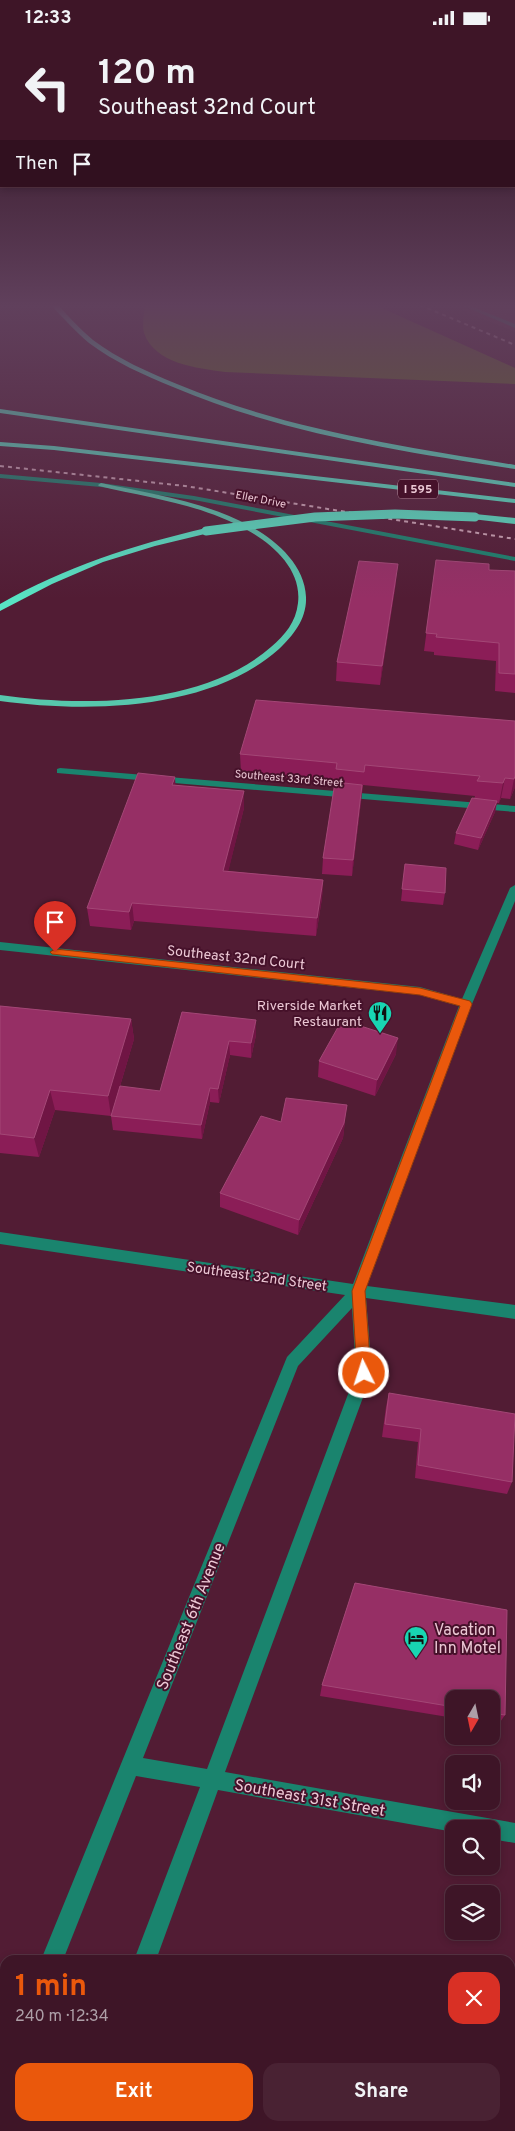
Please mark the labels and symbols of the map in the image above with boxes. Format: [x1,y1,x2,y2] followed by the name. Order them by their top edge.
[398,479,438,499] road number: I 595
[234,488,287,512] street label: Eller Drive
[234,767,344,791] street label: Southeast 33rd Street
[34,901,76,952] pin
[166,943,306,974] street label: Southeast 32nd Court
[257,998,362,1031] place label: Riverside Market Restaurant
[367,1000,393,1034] restaurant icon: Riverside Market Restaurant
[186,1259,328,1296] street label: Southeast 32nd Street
[337,1346,389,1398] position arrow
[153,1540,231,1693] street label: Southeast 6th Avenue
[434,1621,501,1659] place label: Vacation Inn Motel
[403,1625,429,1659] hotel icon: Vacation Inn Motel
[445,1690,500,1745] north arrow
[233,1776,387,1822] street label: Southeast 31st Street

